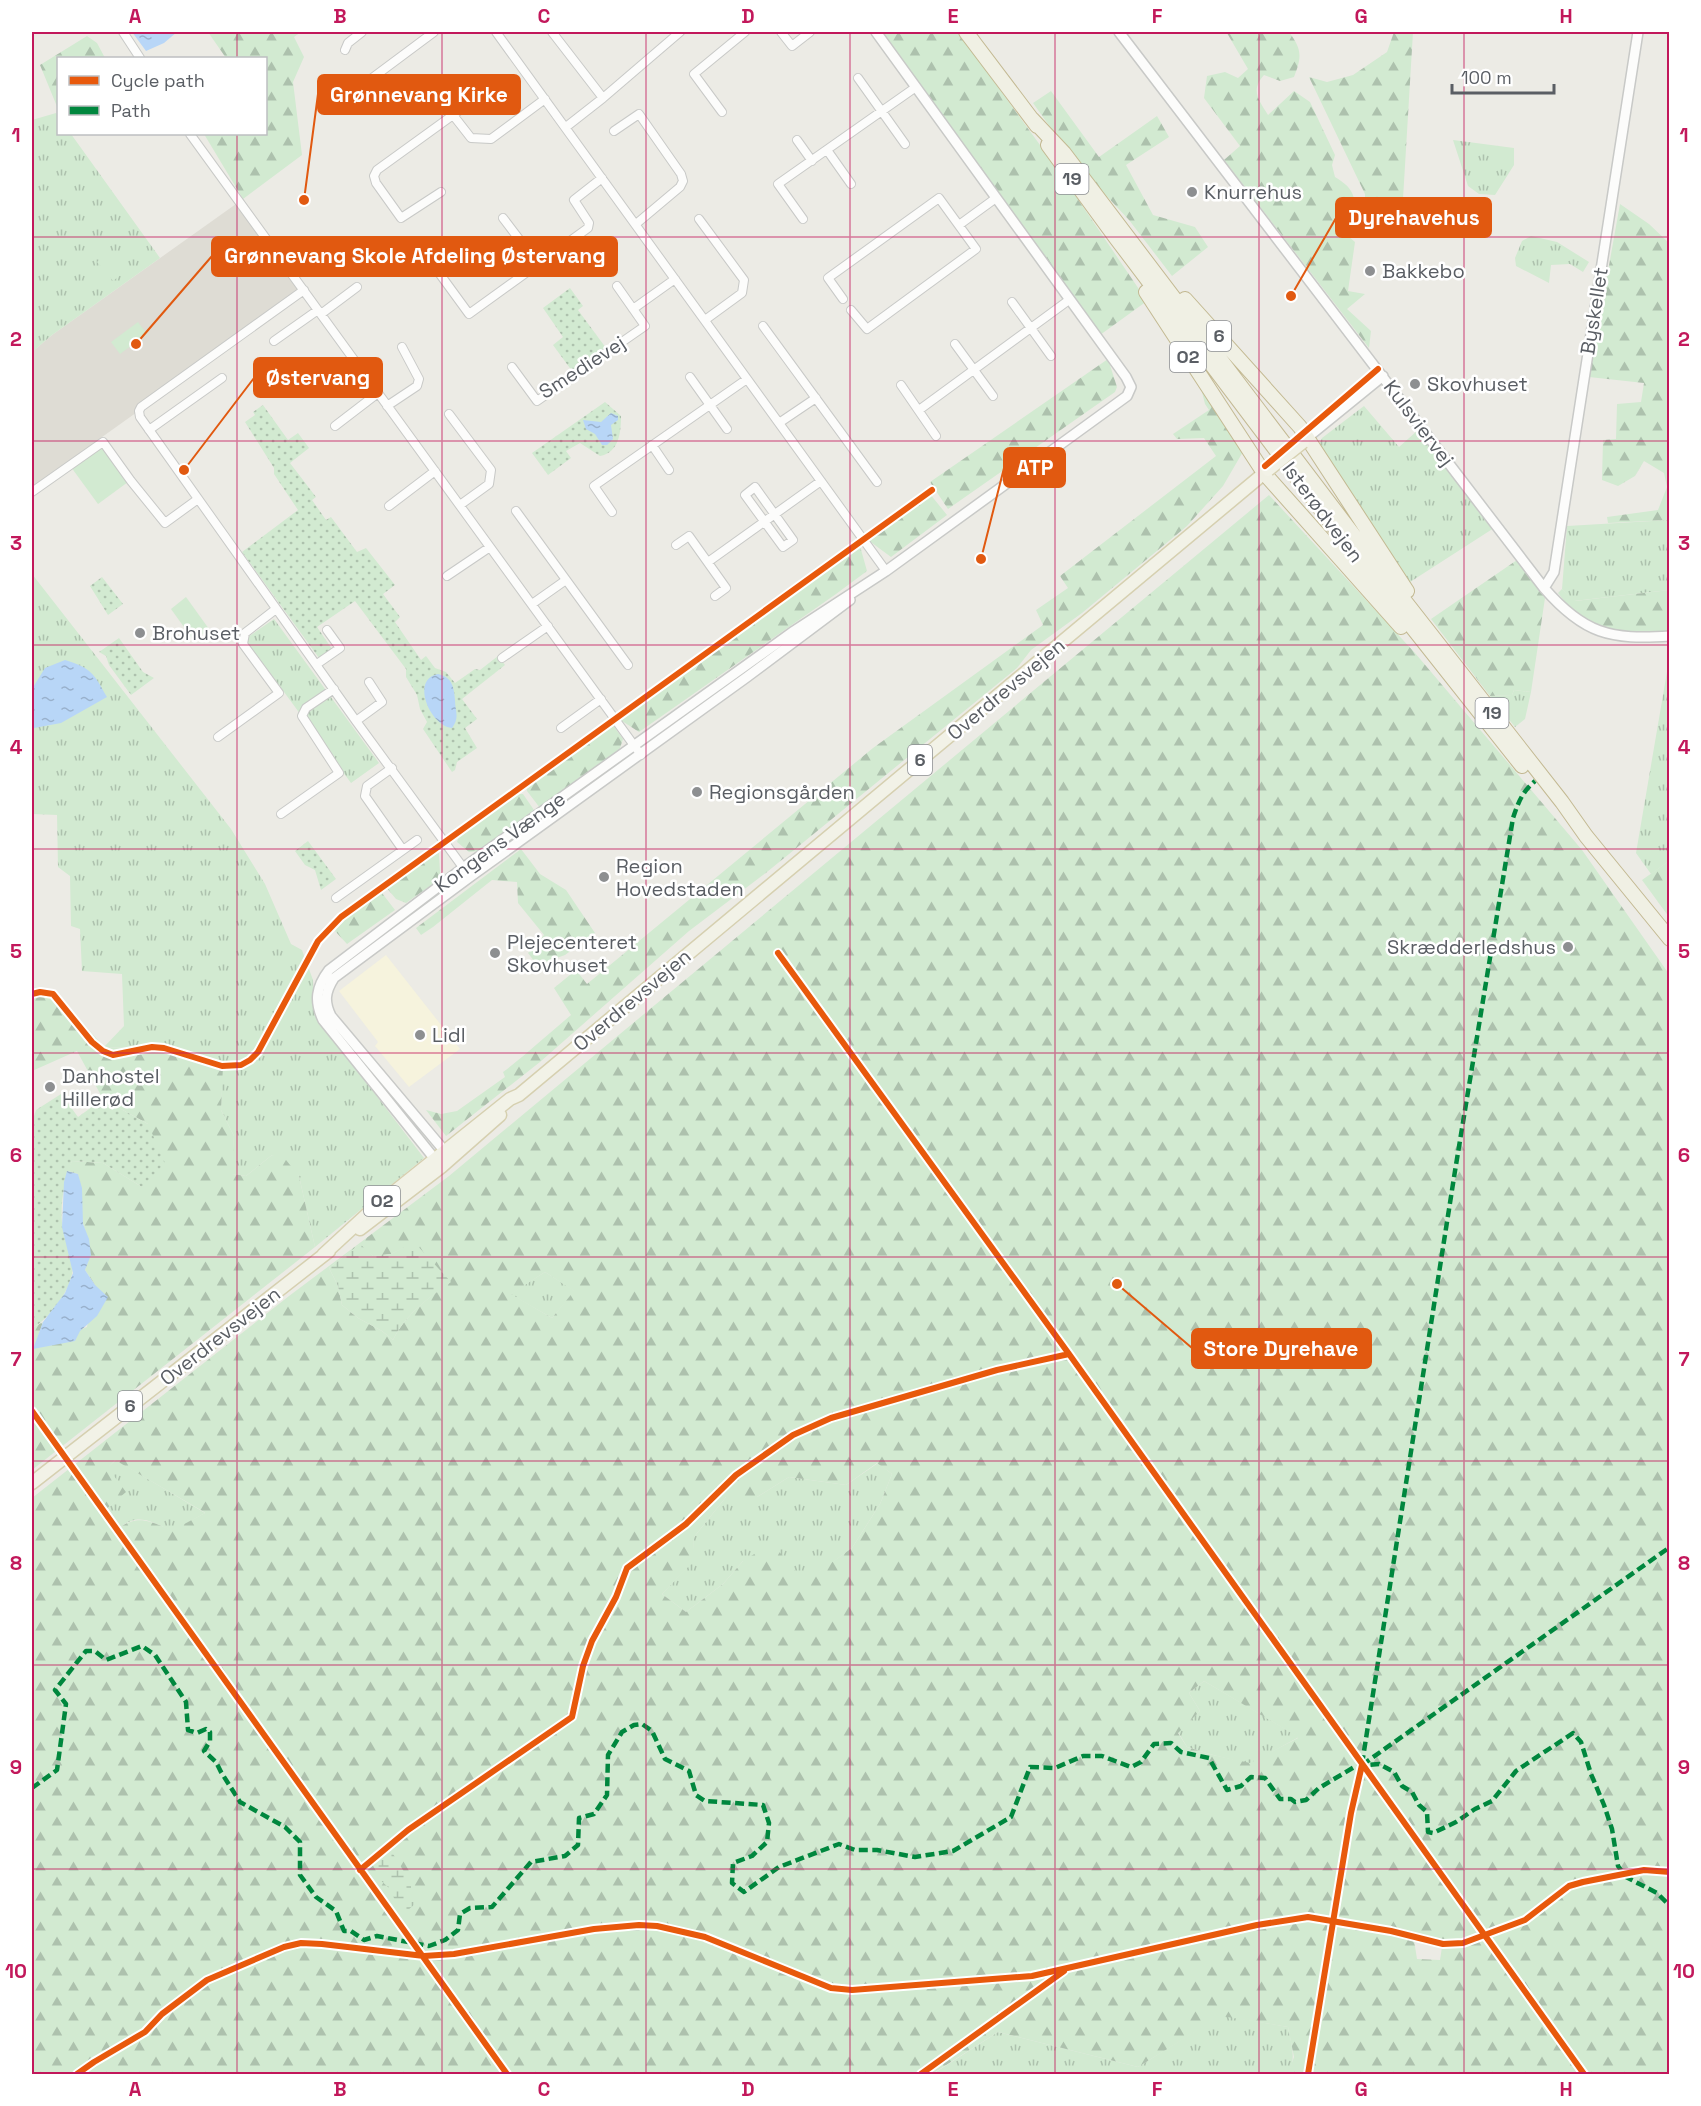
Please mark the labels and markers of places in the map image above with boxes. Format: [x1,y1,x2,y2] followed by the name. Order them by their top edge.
[318,75,520,114] callout: Grønnevang Kirke
[1204,179,1302,205] place label: Knurrehus
[1185,185,1199,199] marker: Knurrehus
[1336,198,1491,237] callout: Dyrehavehus
[212,237,617,276] callout: Grønnevang Skole Afdeling Østervang
[1382,258,1465,284] place label: Bakkebo
[1363,264,1377,278] marker: Bakkebo
[254,358,382,397] callout: Østervang
[1427,371,1528,397] place label: Skovhuset
[1408,377,1422,391] marker: Skovhuset
[1004,448,1065,487] callout: ATP
[152,620,240,646] place label: Brohuset
[133,626,147,640] marker: Brohuset
[709,779,855,805] place label: Regionsgården
[690,785,704,799] marker: Regionsgården
[616,853,744,902] place label: Region Hovedstaden
[597,870,611,884] marker: Region Hovedstaden
[507,929,637,978] place label: Plejecenteret Skovhuset
[1387,934,1556,960] place label: Skrædderledshus
[1561,940,1575,954] marker: Skrædderledshus
[488,946,502,960] marker: Plejecenteret Skovhuset
[432,1022,466,1048] place label: Lidl
[413,1028,427,1042] marker: Lidl
[62,1063,160,1112] place label: Danhostel Hillerød
[43,1080,57,1094] marker: Danhostel Hillerød
[1192,1329,1371,1368] callout: Store Dyrehave

